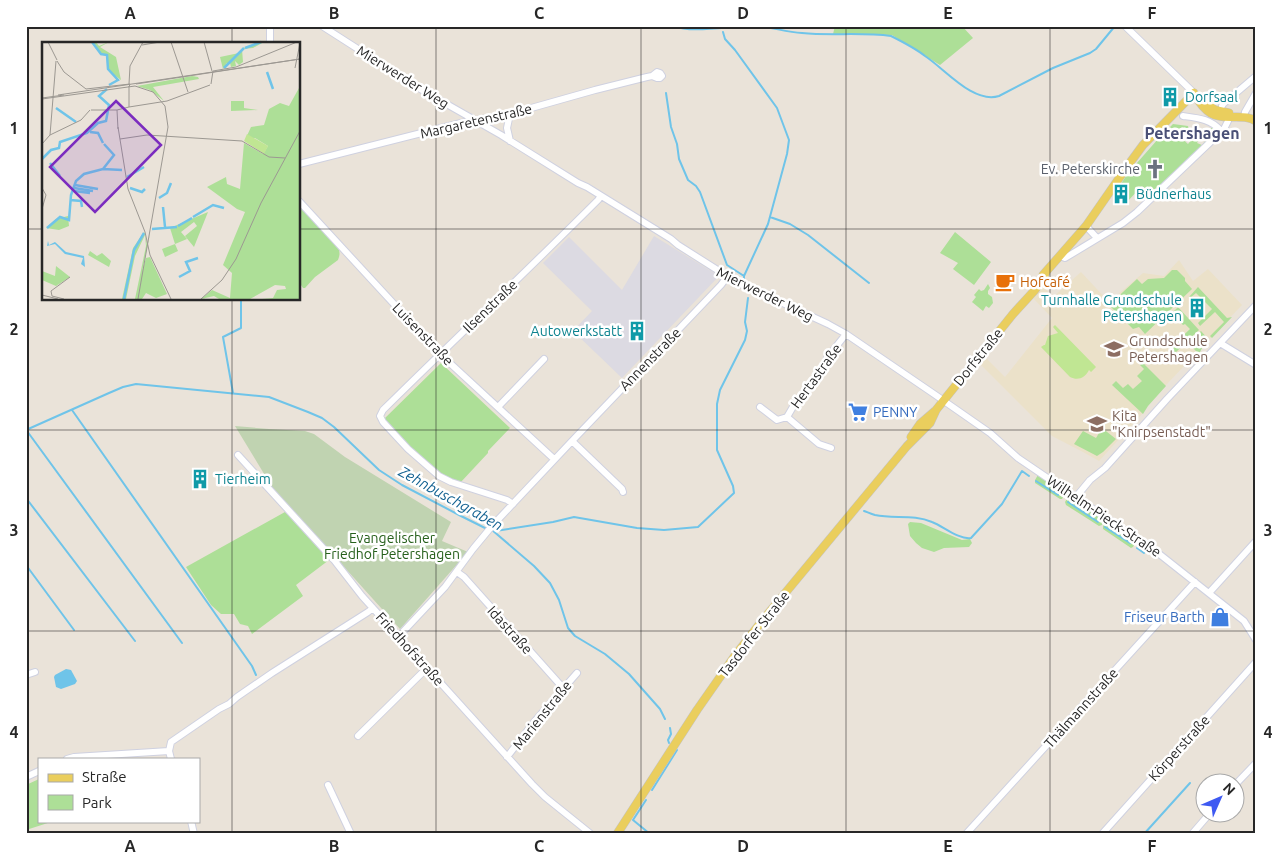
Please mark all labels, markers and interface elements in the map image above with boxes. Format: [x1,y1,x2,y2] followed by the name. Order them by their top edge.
[124,4,136,22] text: A
[329,4,339,22] text: B
[534,4,544,22] text: C
[737,4,749,22] text: D
[943,4,953,22] text: E
[1148,4,1157,22] text: F
[42,42,300,300] inset map
[354,42,452,112] street label: Mierwerder Weg
[1159,86,1181,108] building icon: Dorfsaal
[1185,89,1238,105] place label: Dorfsaal
[418,100,534,142] street label: Margaretenstraße
[9,119,19,137] text: 1
[1263,119,1273,137] text: 1
[1144,124,1240,142] district label: Petershagen
[1144,158,1166,180] church icon: Ev. Peterskirche
[1041,161,1140,177] place label: Ev. Peterskirche
[1110,183,1132,205] building icon: Büdnerhaus
[1136,186,1211,202] place label: Büdnerhaus
[714,264,816,324] street label: Mierwerder Weg
[994,271,1016,293] cafe icon: Hofcafé
[1020,274,1070,290] place label: Hofcafé
[460,276,520,336] street label: Ilsenstraße
[1041,292,1182,324] place label: Turnhalle Grundschule Petershagen
[1186,297,1208,319] building icon: Turnhalle Grundschule Petershagen
[389,299,457,369] street label: Luisenstraße
[9,320,19,338] text: 2
[626,320,648,342] building icon: Autowerkstatt
[1263,320,1273,338] text: 2
[531,323,622,339] place label: Autowerkstatt
[616,324,684,394] street label: Annenstraße
[950,325,1006,389] street label: Dorfstraße
[1129,333,1208,365] place label: Grundschule Petershagen
[1103,338,1125,360] school or university icon: Grundschule Petershagen
[787,341,845,411] street label: Hertastraße
[847,401,869,423] supermarket icon: PENNY
[873,404,917,420] place label: PENNY
[1112,408,1211,440] place label: Kita "Knirpsenstadt"
[1086,413,1108,435] school or university icon: Kita "Knirpsenstadt"
[395,462,506,534] water label: Zehnbuschgraben
[189,468,211,490] building icon: Tierheim
[215,471,271,487] place label: Tierheim
[1044,472,1164,560] street label: Wilhelm-Pieck-Straße
[9,521,19,539] text: 3
[1263,521,1273,539] text: 3
[324,530,460,562] park label: Evangelischer Friedhof Petershagen
[715,588,793,680] street label: Tasdorfer Straße
[484,603,536,657] street label: Idastraße
[1209,606,1231,628] shop icon: Friseur Barth
[373,609,447,689] street label: Friedhofstraße
[1124,609,1205,625] place label: Friseur Barth
[1041,665,1121,751] street label: Thälmannstraße
[509,677,575,753] street label: Marienstraße
[1145,712,1213,784] street label: Körperstraße
[9,723,19,741] text: 4
[1263,723,1273,741] text: 4
[38,758,200,822] legend
[82,768,126,785] text: Straße
[1194,772,1244,822] north arrow
[1220,779,1239,798] text: N
[82,794,112,811] text: Park
[124,837,136,855] text: A
[329,837,339,855] text: B
[534,837,544,855] text: C
[737,837,749,855] text: D
[943,837,953,855] text: E
[1148,837,1157,855] text: F

